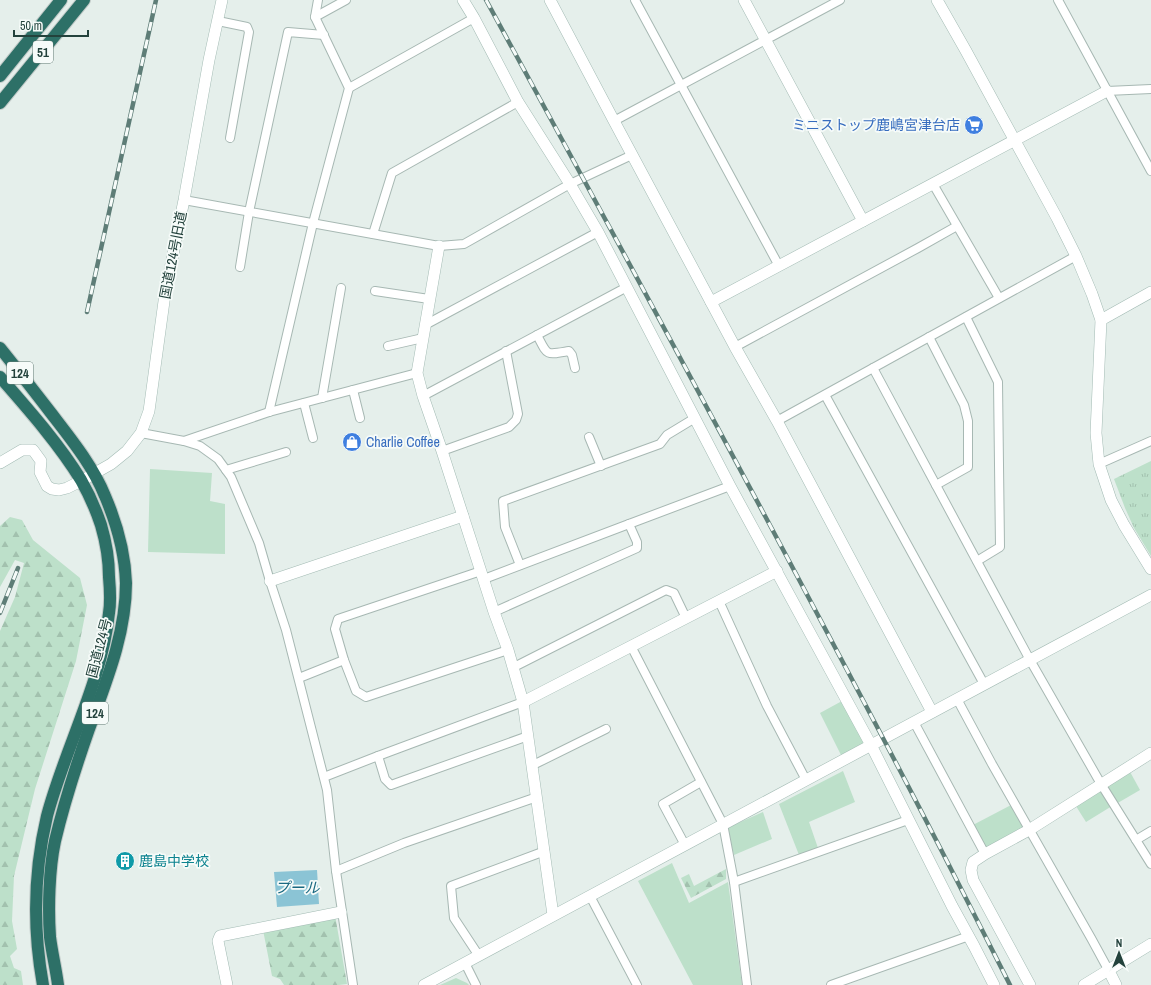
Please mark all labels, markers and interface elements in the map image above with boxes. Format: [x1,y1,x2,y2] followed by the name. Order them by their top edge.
[14,12,88,38] scale bar
[20,18,42,34] text: 50 m
[33,41,53,63] road number: 51
[963,114,985,136] supermarket icon: ミニストップ鹿嶋宮津台店
[792,116,960,134] place label: ミニストップ鹿嶋宮津台店
[156,210,190,300] street label: 国道124号旧道
[7,362,33,384] road number: 124
[341,431,363,453] shop icon: Charlie Coffee
[366,433,440,451] place label: Charlie Coffee
[82,616,116,680] street label: 国道124号
[82,702,108,724] road number: 124
[114,850,136,872] building icon: 鹿島中学校
[139,852,209,870] place label: 鹿島中学校
[274,877,320,898] water label: プール
[1099,933,1139,973] north arrow
[1116,936,1122,950] text: N

